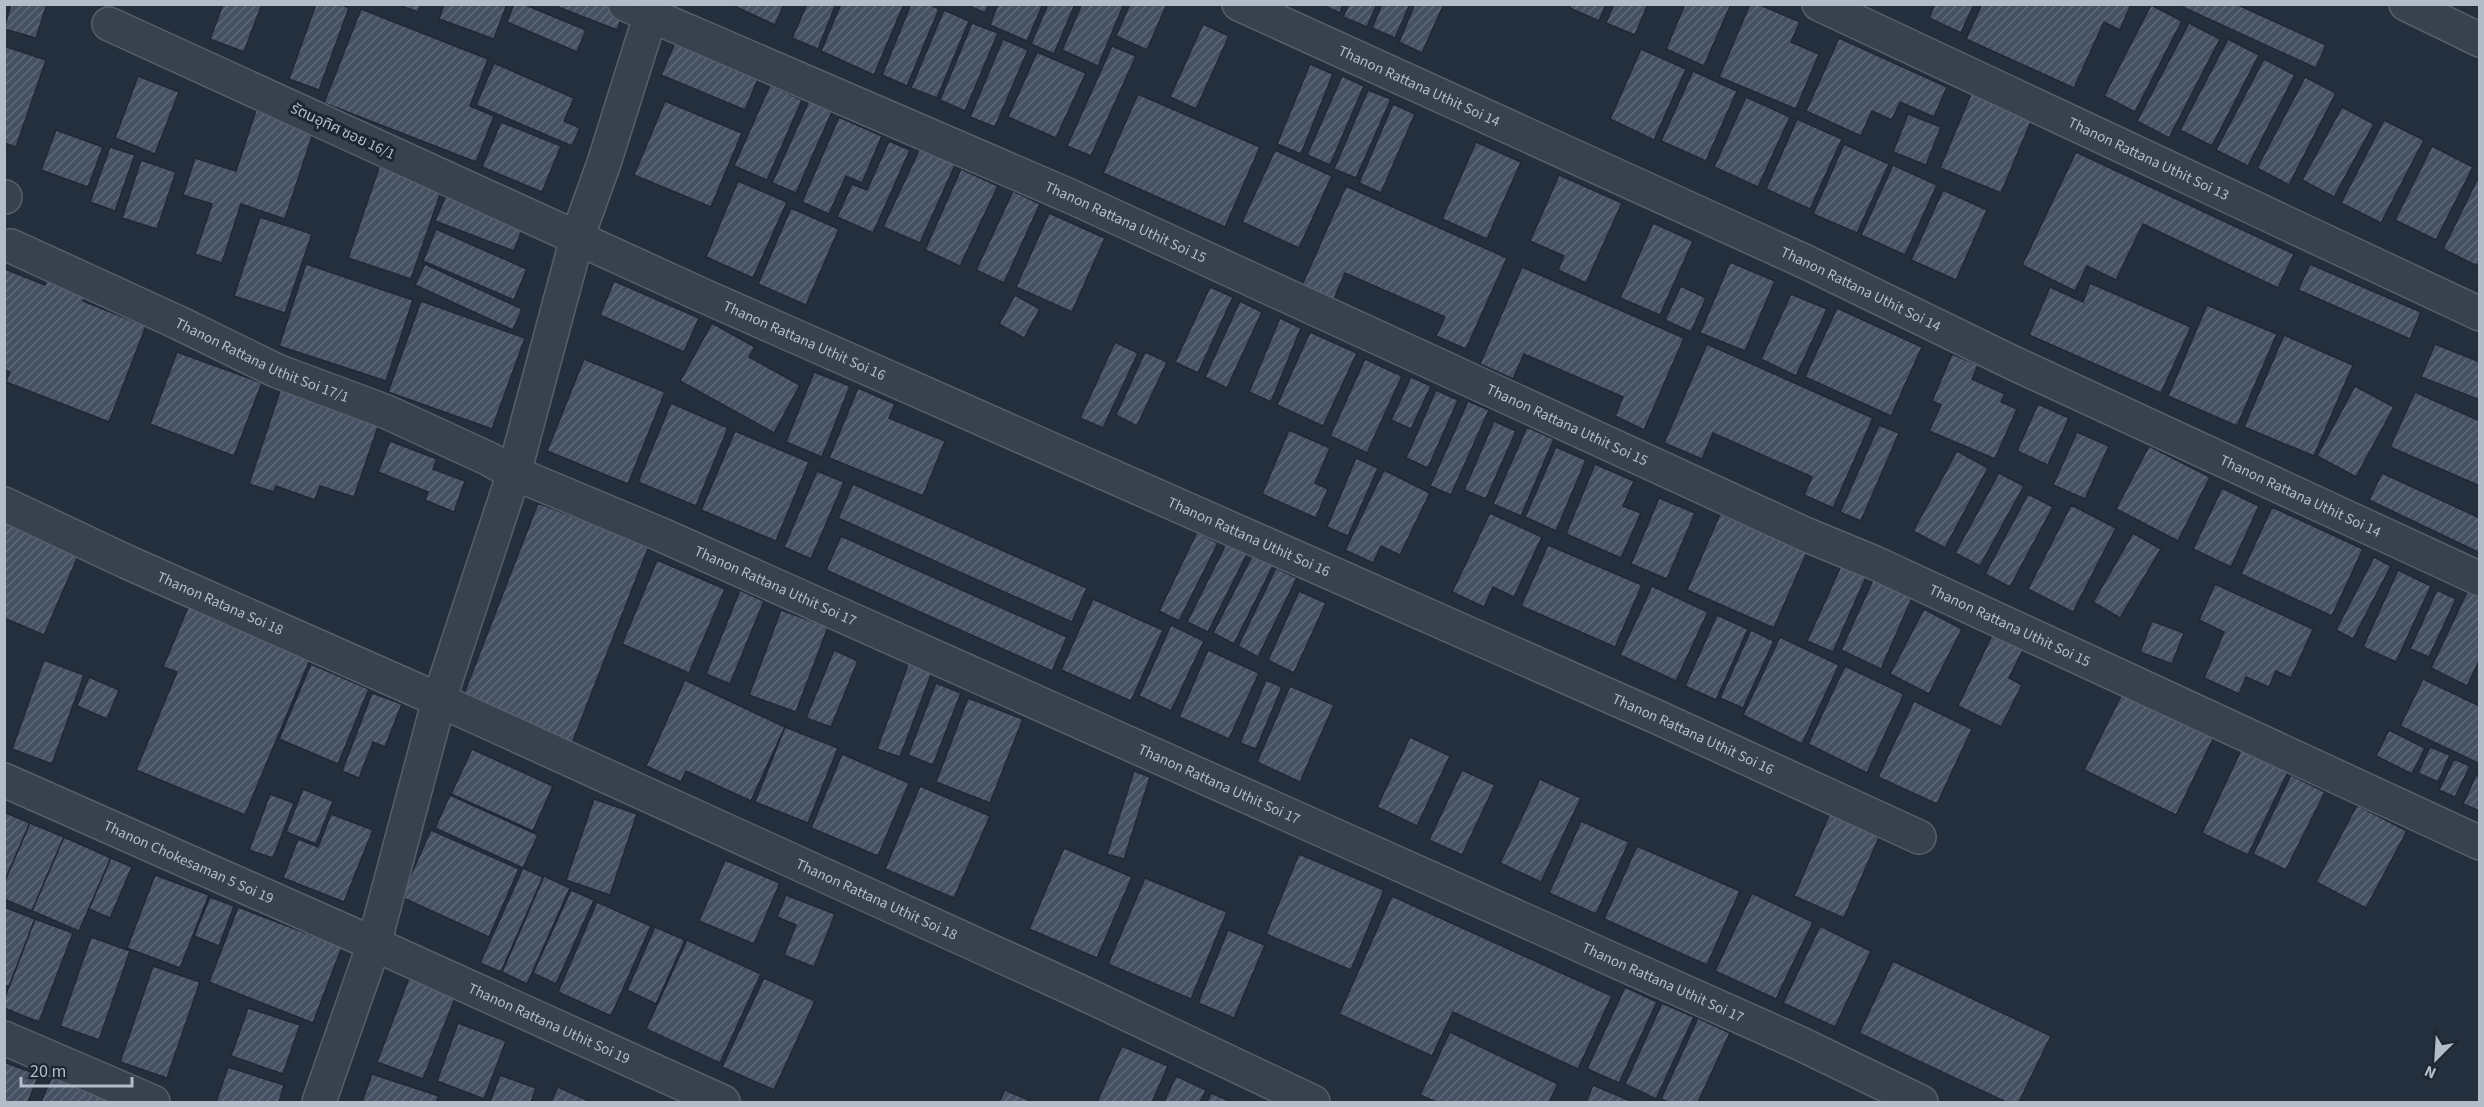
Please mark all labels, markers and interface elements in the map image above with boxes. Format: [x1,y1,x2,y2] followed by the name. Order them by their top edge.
[1335,41,1504,133] street label: Thanon Rattana Uthit Soi 14
[287,98,398,165] street label: รัตนอุทิศ ซอย 16/1
[2064,112,2232,206] street label: Thanon Rattana Uthit Soi 13
[1041,176,1210,268] street label: Thanon Rattana Uthit Soi 15
[1777,242,1945,337] street label: Thanon Rattana Uthit Soi 14
[720,296,889,386] street label: Thanon Rattana Uthit Soi 16
[171,313,352,408] street label: Thanon Rattana Uthit Soi 17/1
[1483,379,1651,471] street label: Thanon Rattana Uthit Soi 15
[2216,450,2385,543] street label: Thanon Rattana Uthit Soi 14
[1164,492,1333,582] street label: Thanon Rattana Uthit Soi 16
[691,541,860,632] street label: Thanon Rattana Uthit Soi 17
[154,567,287,641] street label: Thanon Ratana Soi 18
[1926,579,2094,672] street label: Thanon Rattana Uthit Soi 15
[1609,688,1777,780] street label: Thanon Rattana Uthit Soi 16
[1134,739,1303,830] street label: Thanon Rattana Uthit Soi 17
[100,815,277,909] street label: Thanon Chokesaman 5 Soi 19
[792,854,961,946] street label: Thanon Rattana Uthit Soi 18
[1578,937,1747,1028] street label: Thanon Rattana Uthit Soi 17
[465,978,633,1070] street label: Thanon Rattana Uthit Soi 19
[2406,1029,2466,1089] north arrow
[21,1050,132,1088] scale bar
[30,1059,66,1084] text: 20 m
[2421,1060,2440,1084] text: N

